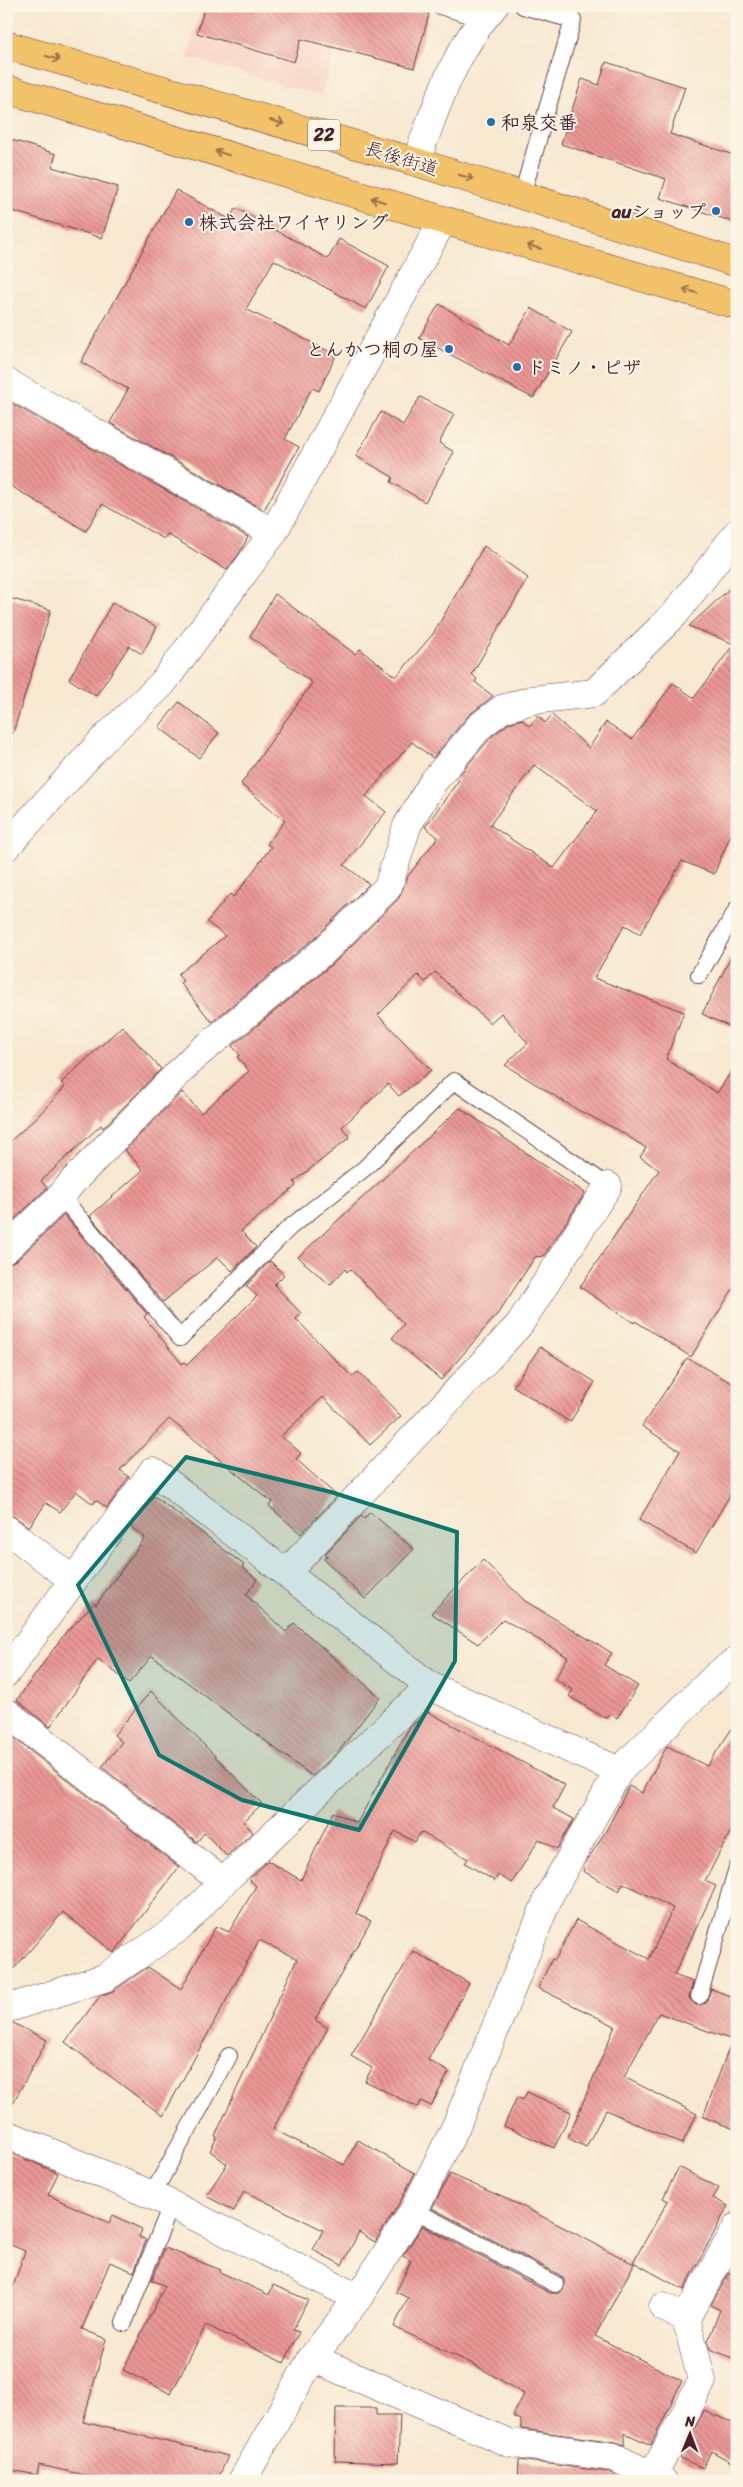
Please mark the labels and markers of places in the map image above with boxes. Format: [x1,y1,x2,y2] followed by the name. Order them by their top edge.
[501,106,577,139] place label: 和泉交番
[485,116,497,128] marker: 和泉交番
[611,195,706,228] place label: auショップ
[710,205,722,217] marker: auショップ
[199,206,389,239] place label: 株式会社ワイヤリング
[183,216,195,228] marker: 株式会社ワイヤリング
[306,333,439,366] place label: とんかつ桐の屋
[443,343,455,355] marker: とんかつ桐の屋
[527,351,641,384] place label: ドミノ・ピザ
[511,361,523,373] marker: ドミノ・ピザ

